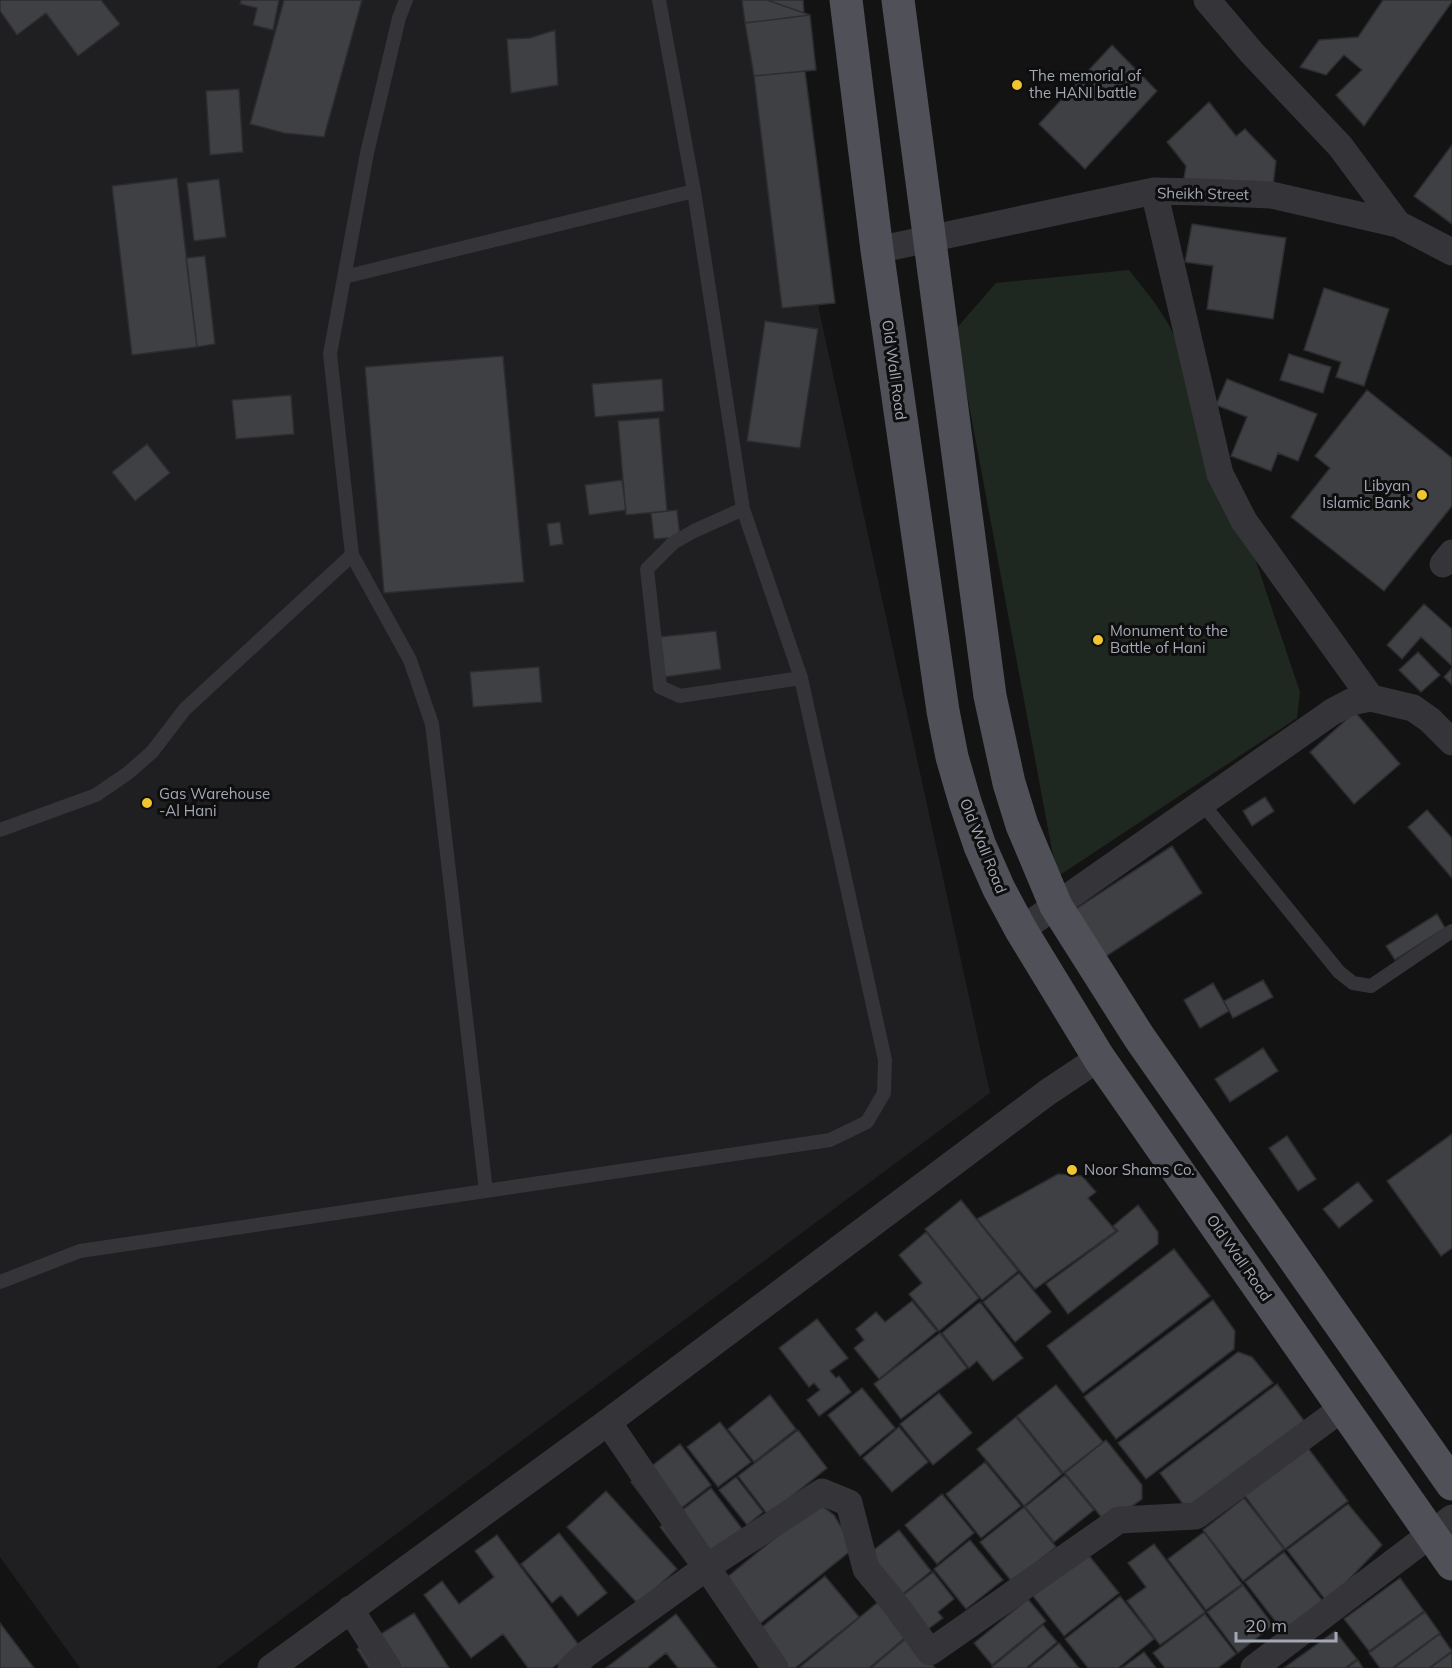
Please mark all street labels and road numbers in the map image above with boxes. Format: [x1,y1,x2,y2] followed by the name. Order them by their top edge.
[1157,183,1249,204] street label: Sheikh Street
[878,319,911,421] street label: Old Wall Road
[956,796,1011,896] street label: Old Wall Road
[1203,1211,1276,1304] street label: Old Wall Road

